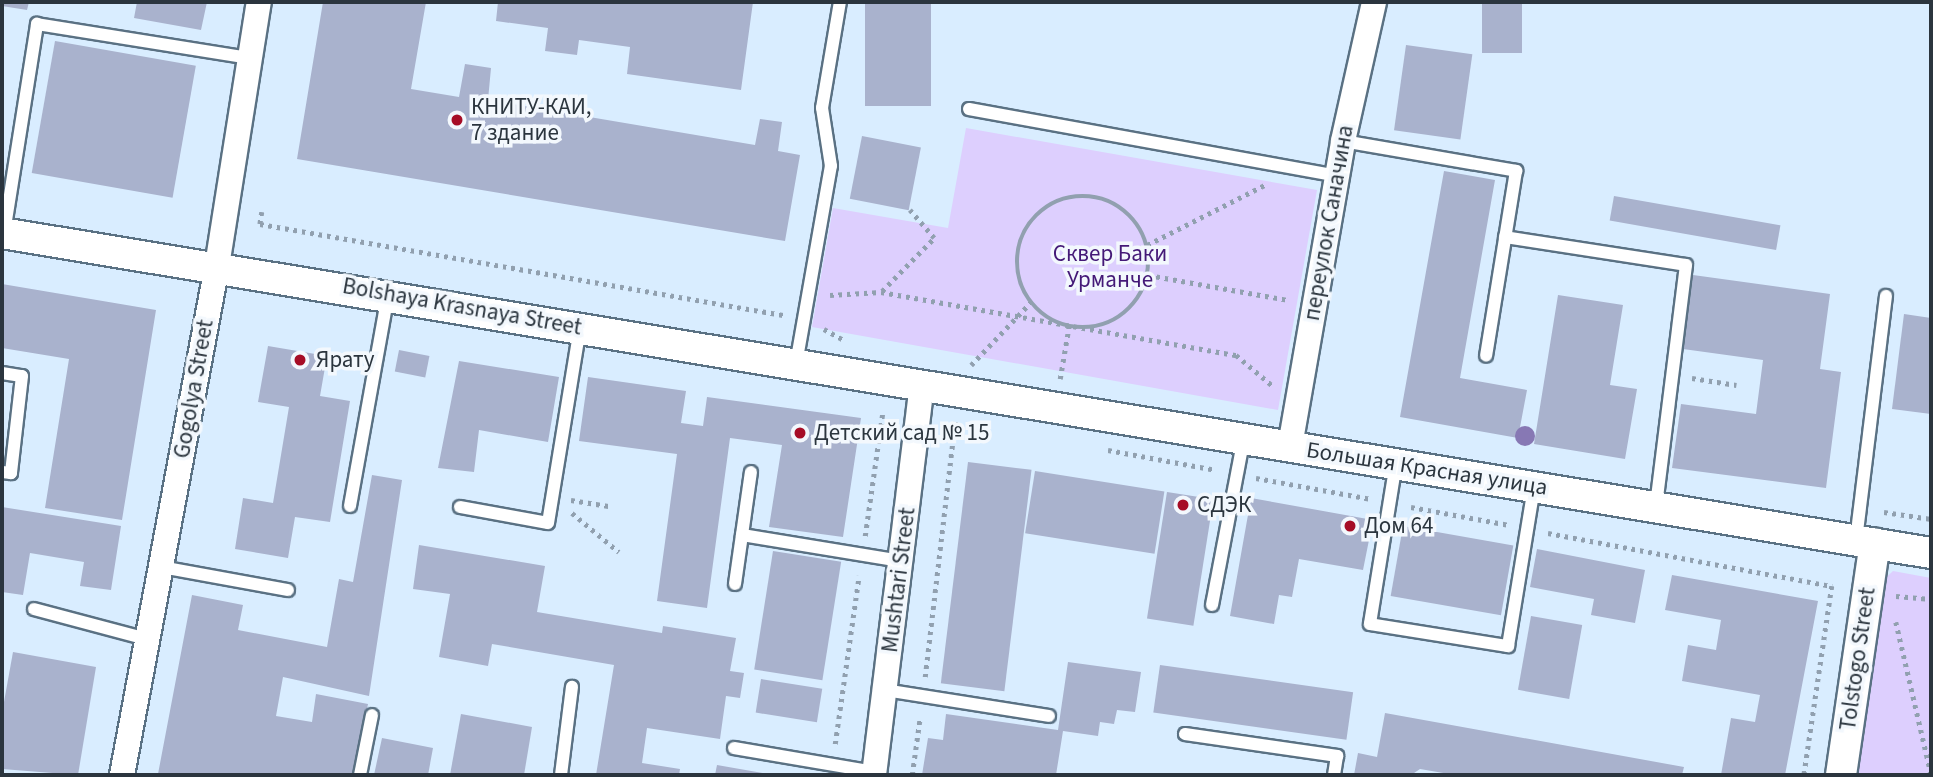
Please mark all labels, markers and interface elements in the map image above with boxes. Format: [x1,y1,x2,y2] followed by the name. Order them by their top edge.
[471,93,592,147] place label: КНИТУ-КАИ, 7 здание
[449,112,465,128] marker: КНИТУ-КАИ, 7 здание
[1298,123,1360,323] street label: переулок Саначина
[1053,240,1167,294] park label: Сквер Баки Урманче
[340,272,584,342] street label: Bolshaya Krasnaya Street
[168,317,220,461] street label: Gogolya Street
[316,346,374,374] place label: Ярату
[290,350,310,370] marker: Ярату
[814,419,989,447] place label: Детский сад № 15
[792,425,808,441] marker: Детский сад № 15
[1305,436,1549,502] street label: Большая Красная улица
[1197,491,1251,519] place label: СДЭК
[1175,497,1191,513] marker: СДЭК
[876,506,922,654] street label: Mushtari Street
[1364,512,1433,540] place label: Дом 64
[1342,518,1358,534] marker: Дом 64
[1834,586,1882,732] street label: Tolstogo Street

